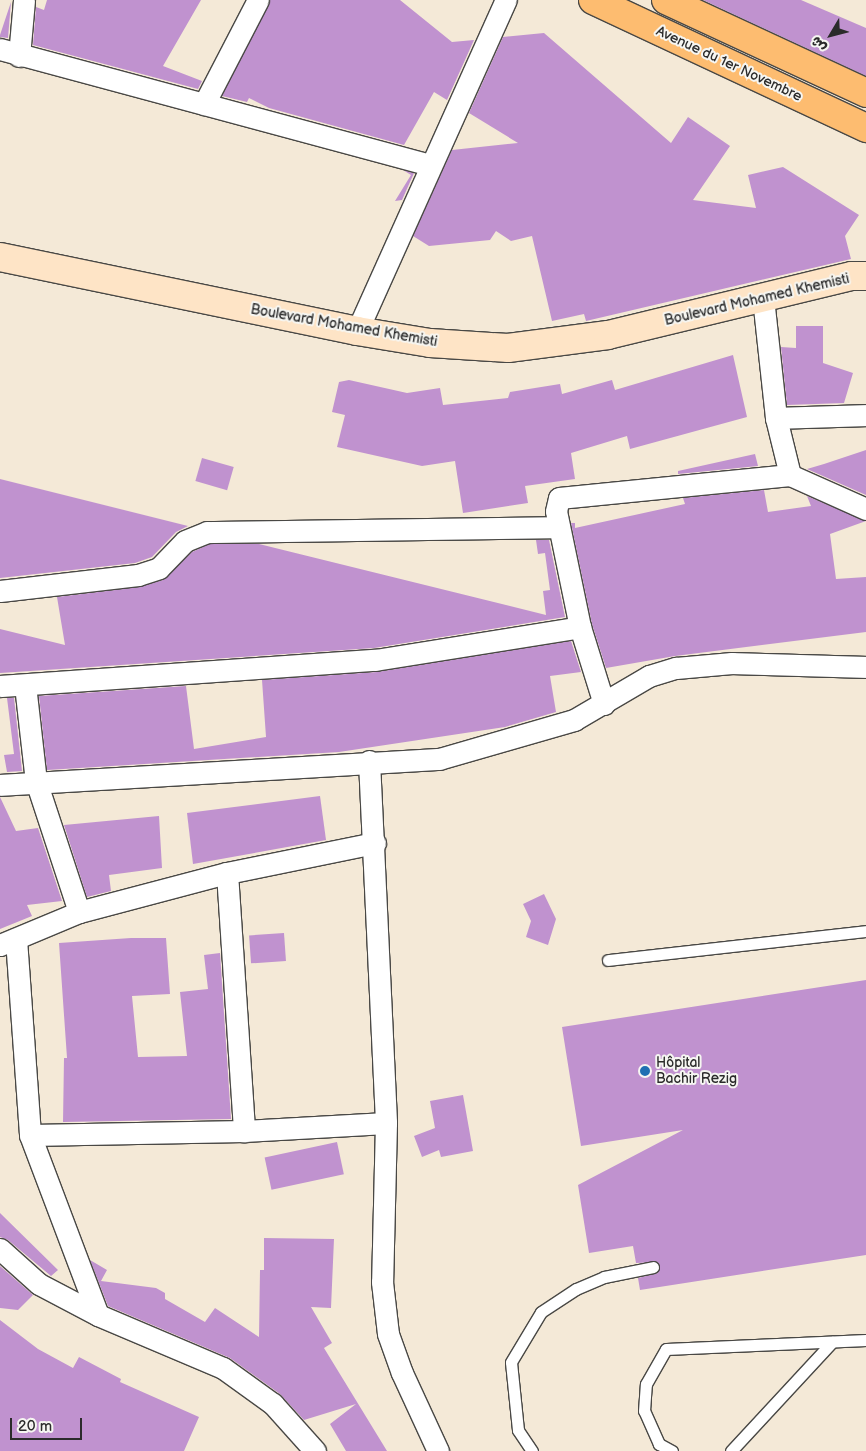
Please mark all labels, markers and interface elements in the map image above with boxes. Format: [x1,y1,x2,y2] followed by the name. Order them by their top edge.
[806,10,856,60] north arrow
[653,23,805,105] street label: Avenue du 1er Novembre
[807,33,830,56] text: ش
[663,271,851,329] street label: Boulevard Mohamed Khemisti
[249,301,439,351] street label: Boulevard Mohamed Khemisti
[656,1055,737,1088] place label: Hôpital Bachir Rezig
[638,1064,652,1078] marker: Hôpital Bachir Rezig
[12,1408,85,1440] scale bar
[18,1417,52,1436] text: 20 m

